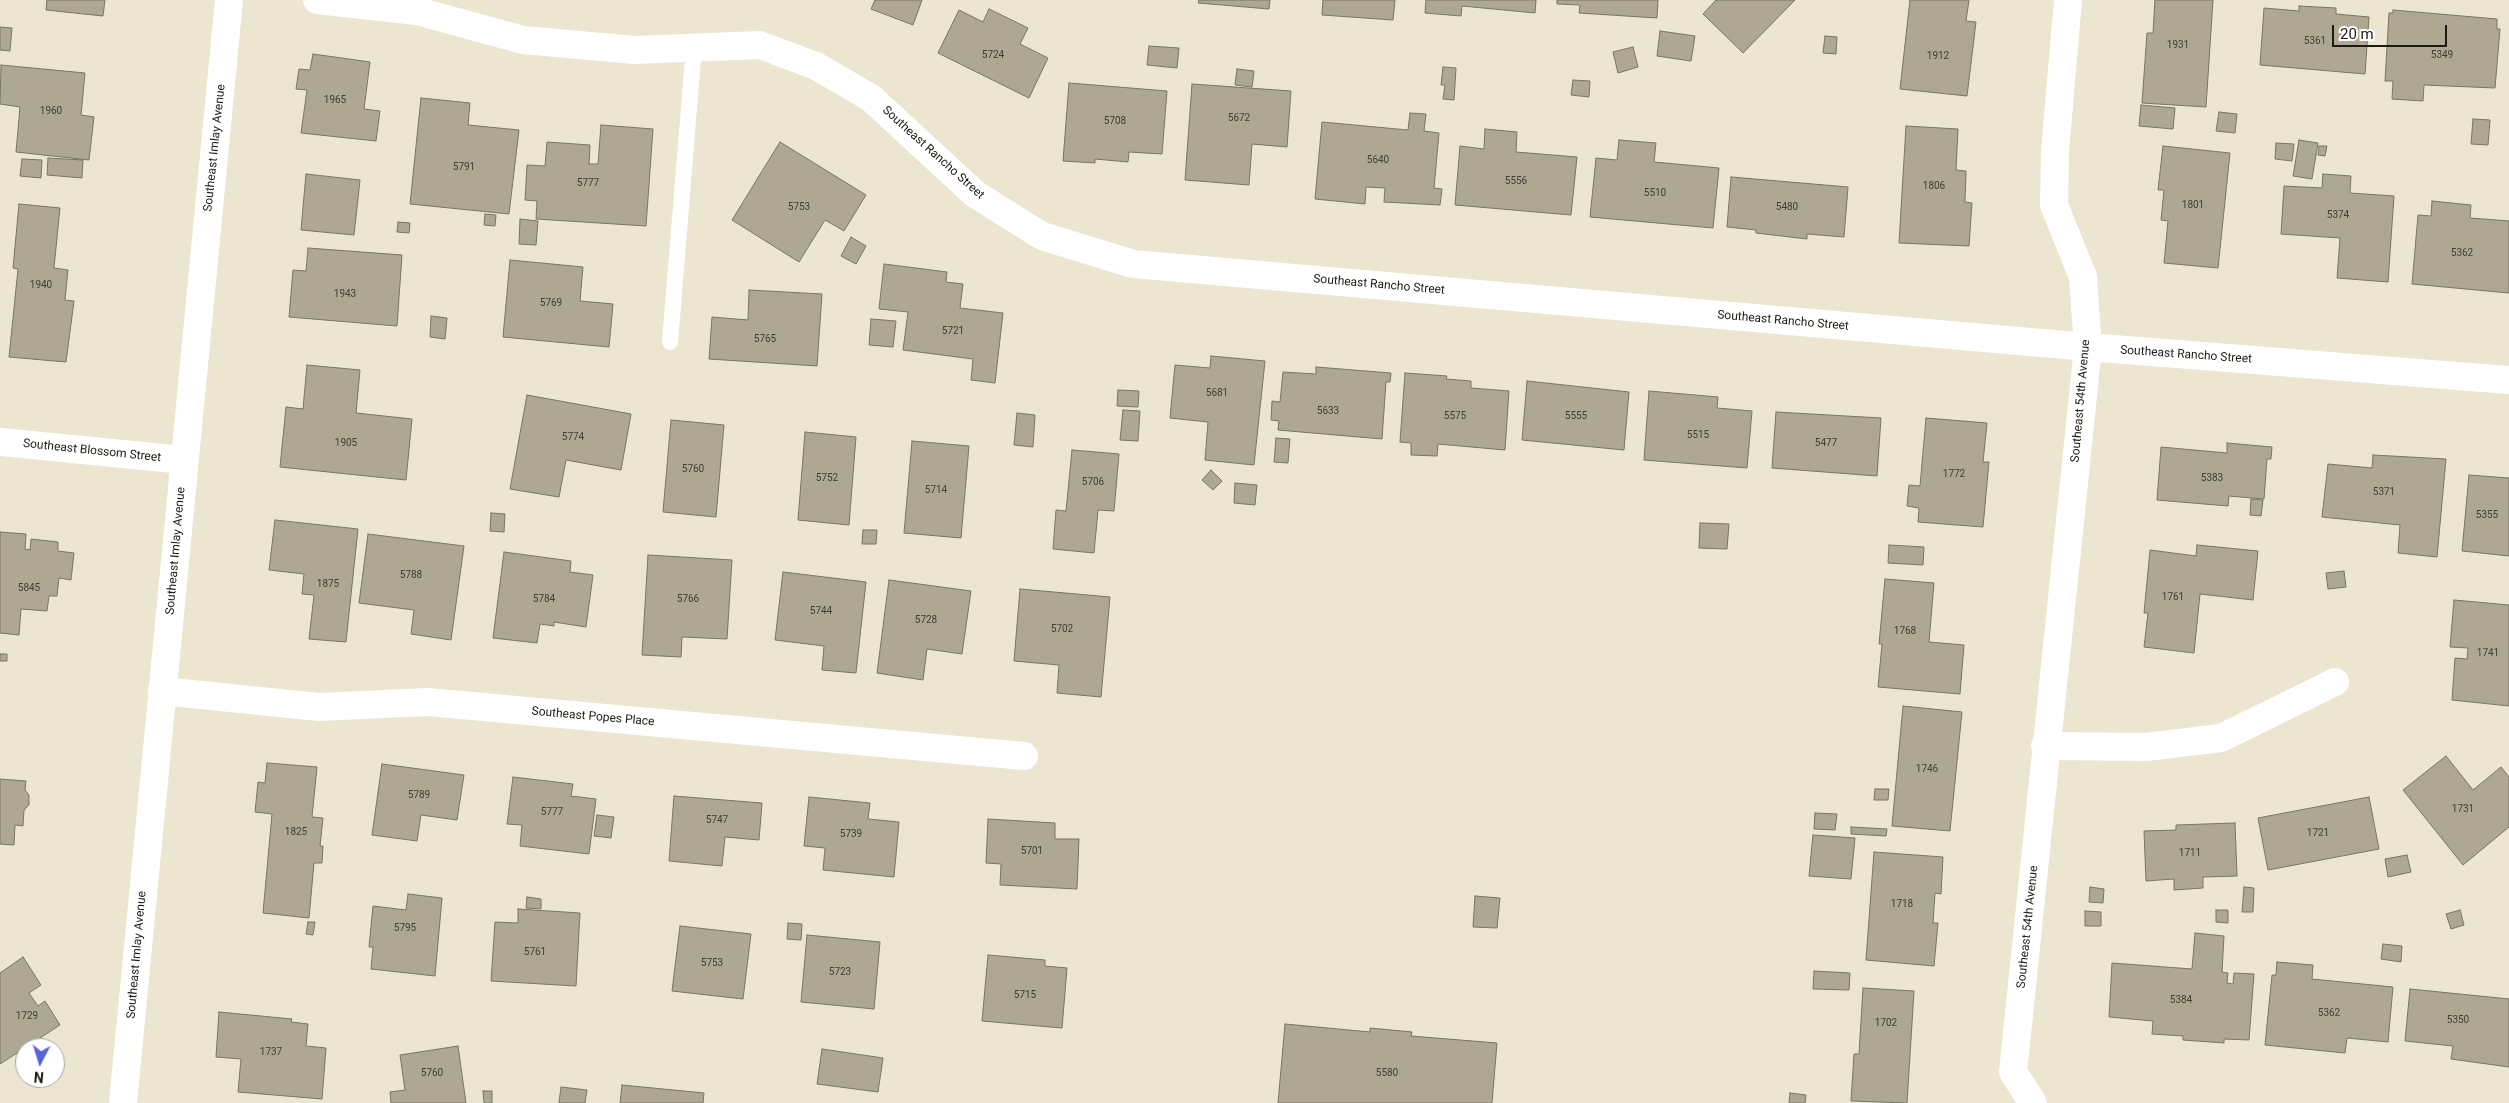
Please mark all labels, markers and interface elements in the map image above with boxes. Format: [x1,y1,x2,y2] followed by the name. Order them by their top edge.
[2334,15,2449,47] scale bar
[2340,25,2374,43] text: 20 m
[2304,35,2326,47] house number: 5361
[2167,39,2189,51] house number: 1931
[982,49,1004,61] house number: 5724
[2431,49,2453,61] house number: 5349
[1927,50,1949,62] house number: 1912
[201,84,229,212] street label: Southeast Imlay Avenue
[324,94,346,106] house number: 1965
[879,103,987,203] street label: Southeast Rancho Street
[40,105,62,117] house number: 1960
[1228,112,1250,124] house number: 5672
[1104,115,1126,127] house number: 5708
[1367,154,1389,166] house number: 5640
[453,161,475,173] house number: 5791
[1505,175,1527,187] house number: 5556
[577,177,599,189] house number: 5777
[1923,180,1945,192] house number: 1806
[1644,187,1666,199] house number: 5510
[2182,199,2204,211] house number: 1801
[788,201,810,213] house number: 5753
[1776,201,1798,213] house number: 5480
[2327,209,2349,221] house number: 5374
[2451,247,2473,259] house number: 5362
[1313,272,1445,298] street label: Southeast Rancho Street
[30,279,52,291] house number: 1940
[334,288,356,300] house number: 1943
[540,297,562,309] house number: 5769
[1717,308,1849,334] street label: Southeast Rancho Street
[942,325,964,337] house number: 5721
[754,333,776,345] house number: 5765
[2068,339,2094,463] street label: Southeast 54th Avenue
[2120,343,2252,367] street label: Southeast Rancho Street
[1206,387,1228,399] house number: 5681
[1317,405,1339,417] house number: 5633
[1444,410,1466,422] house number: 5575
[1565,410,1587,422] house number: 5555
[1687,429,1709,441] house number: 5515
[562,431,584,443] house number: 5774
[22,437,162,465] street label: Southeast Blossom Street
[335,437,357,449] house number: 1905
[1815,437,1837,449] house number: 5477
[682,463,704,475] house number: 5760
[1943,468,1965,480] house number: 1772
[816,472,838,484] house number: 5752
[2201,472,2223,484] house number: 5383
[1082,476,1104,488] house number: 5706
[925,484,947,496] house number: 5714
[2373,486,2395,498] house number: 5371
[163,487,189,615] street label: Southeast Imlay Avenue
[2476,509,2498,521] house number: 5355
[400,569,422,581] house number: 5788
[317,578,339,590] house number: 1875
[18,582,40,594] house number: 5845
[2162,591,2184,603] house number: 1761
[533,593,555,605] house number: 5784
[677,593,699,605] house number: 5766
[810,605,832,617] house number: 5744
[915,614,937,626] house number: 5728
[1051,623,1073,635] house number: 5702
[1894,625,1916,637] house number: 1768
[2477,647,2499,659] house number: 1741
[531,704,655,730] street label: Southeast Popes Place
[1916,763,1938,775] house number: 1746
[408,789,430,801] house number: 5789
[2452,803,2474,815] house number: 1731
[541,806,563,818] house number: 5777
[706,814,728,826] house number: 5747
[285,826,307,838] house number: 1825
[2307,827,2329,839] house number: 1721
[840,828,862,840] house number: 5739
[1021,845,1043,857] house number: 5701
[2179,847,2201,859] house number: 1711
[2014,865,2042,989] street label: Southeast 54th Avenue
[124,891,150,1019] street label: Southeast Imlay Avenue
[1891,898,1913,910] house number: 1718
[394,922,416,934] house number: 5795
[524,946,546,958] house number: 5761
[701,957,723,969] house number: 5753
[829,966,851,978] house number: 5723
[1014,989,1036,1001] house number: 5715
[2170,994,2192,1006] house number: 5384
[2318,1007,2340,1019] house number: 5362
[16,1010,38,1022] house number: 1729
[2447,1014,2469,1026] house number: 5350
[1875,1017,1897,1029] house number: 1702
[15,1038,65,1088] north arrow
[260,1046,282,1058] house number: 1737
[421,1067,443,1079] house number: 5760
[1376,1067,1398,1079] house number: 5580
[33,1069,44,1085] text: N

